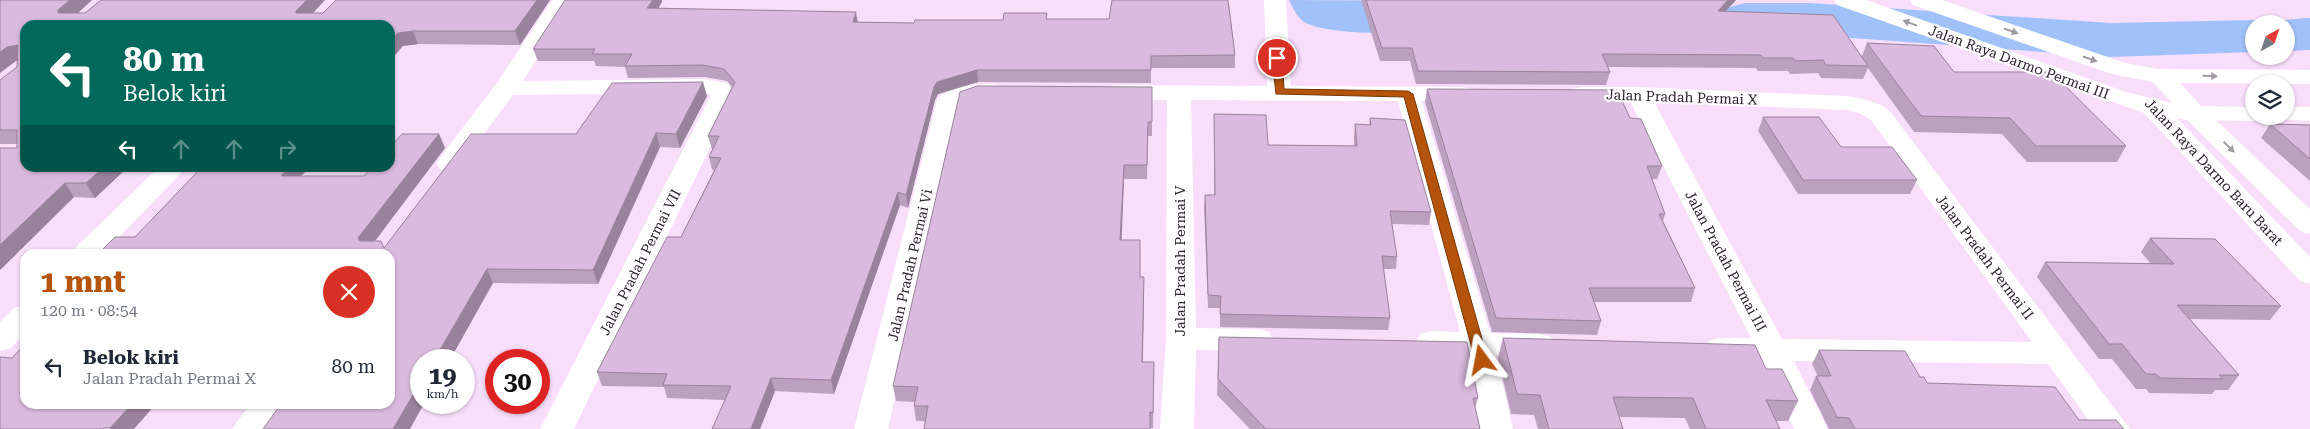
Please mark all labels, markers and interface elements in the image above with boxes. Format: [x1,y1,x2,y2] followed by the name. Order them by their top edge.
[2245,15,2295,65] north arrow
[2245,15,2295,125] map controls
[1902,19,1917,26] one-way arrow
[1927,22,2111,102] street label: Jalan Raya Darmo Permai III
[2004,28,2019,36] one-way arrow
[1256,37,1298,79] pin
[123,39,205,80] text: 80 m
[40,40,105,105] icon: left
[1263,44,1291,72] icon: arrive
[2082,55,2097,63] one-way arrow
[2202,72,2218,80] one-way arrow
[2245,75,2295,125] button: layers
[123,81,227,106] text: Belok kiri
[1606,86,1758,108] street label: Jalan Pradah Permai X
[2142,95,2286,249] street label: Jalan Raya Darmo Baru Barat
[114,135,142,163] icon: left
[167,135,195,163] icon: ahead
[220,135,248,163] icon: ahead
[273,135,301,163] icon: right
[2223,141,2235,153] one-way arrow
[1172,185,1188,337] street label: Jalan Pradah Permai V
[596,186,684,338] street label: Jalan Pradah Permai VII
[885,187,935,343] street label: Jalan Pradah Permai Vi
[1682,188,1770,334] street label: Jalan Pradah Permai III
[1933,192,2037,322] street label: Jalan Pradah Permai II
[40,264,126,299] text: 1 mnt
[323,266,375,318] button: close
[40,301,138,320] text: 120 m · 08:54
[1455,333,1507,385] position arrow
[83,346,179,369] text: Belok kiri
[485,349,550,414] speed limit sign: 30
[40,353,68,381] icon: left
[332,355,375,378] text: 80 m
[428,361,457,390] text: 19
[83,369,256,388] text: Jalan Pradah Permai X
[426,387,459,401] text: km/h

